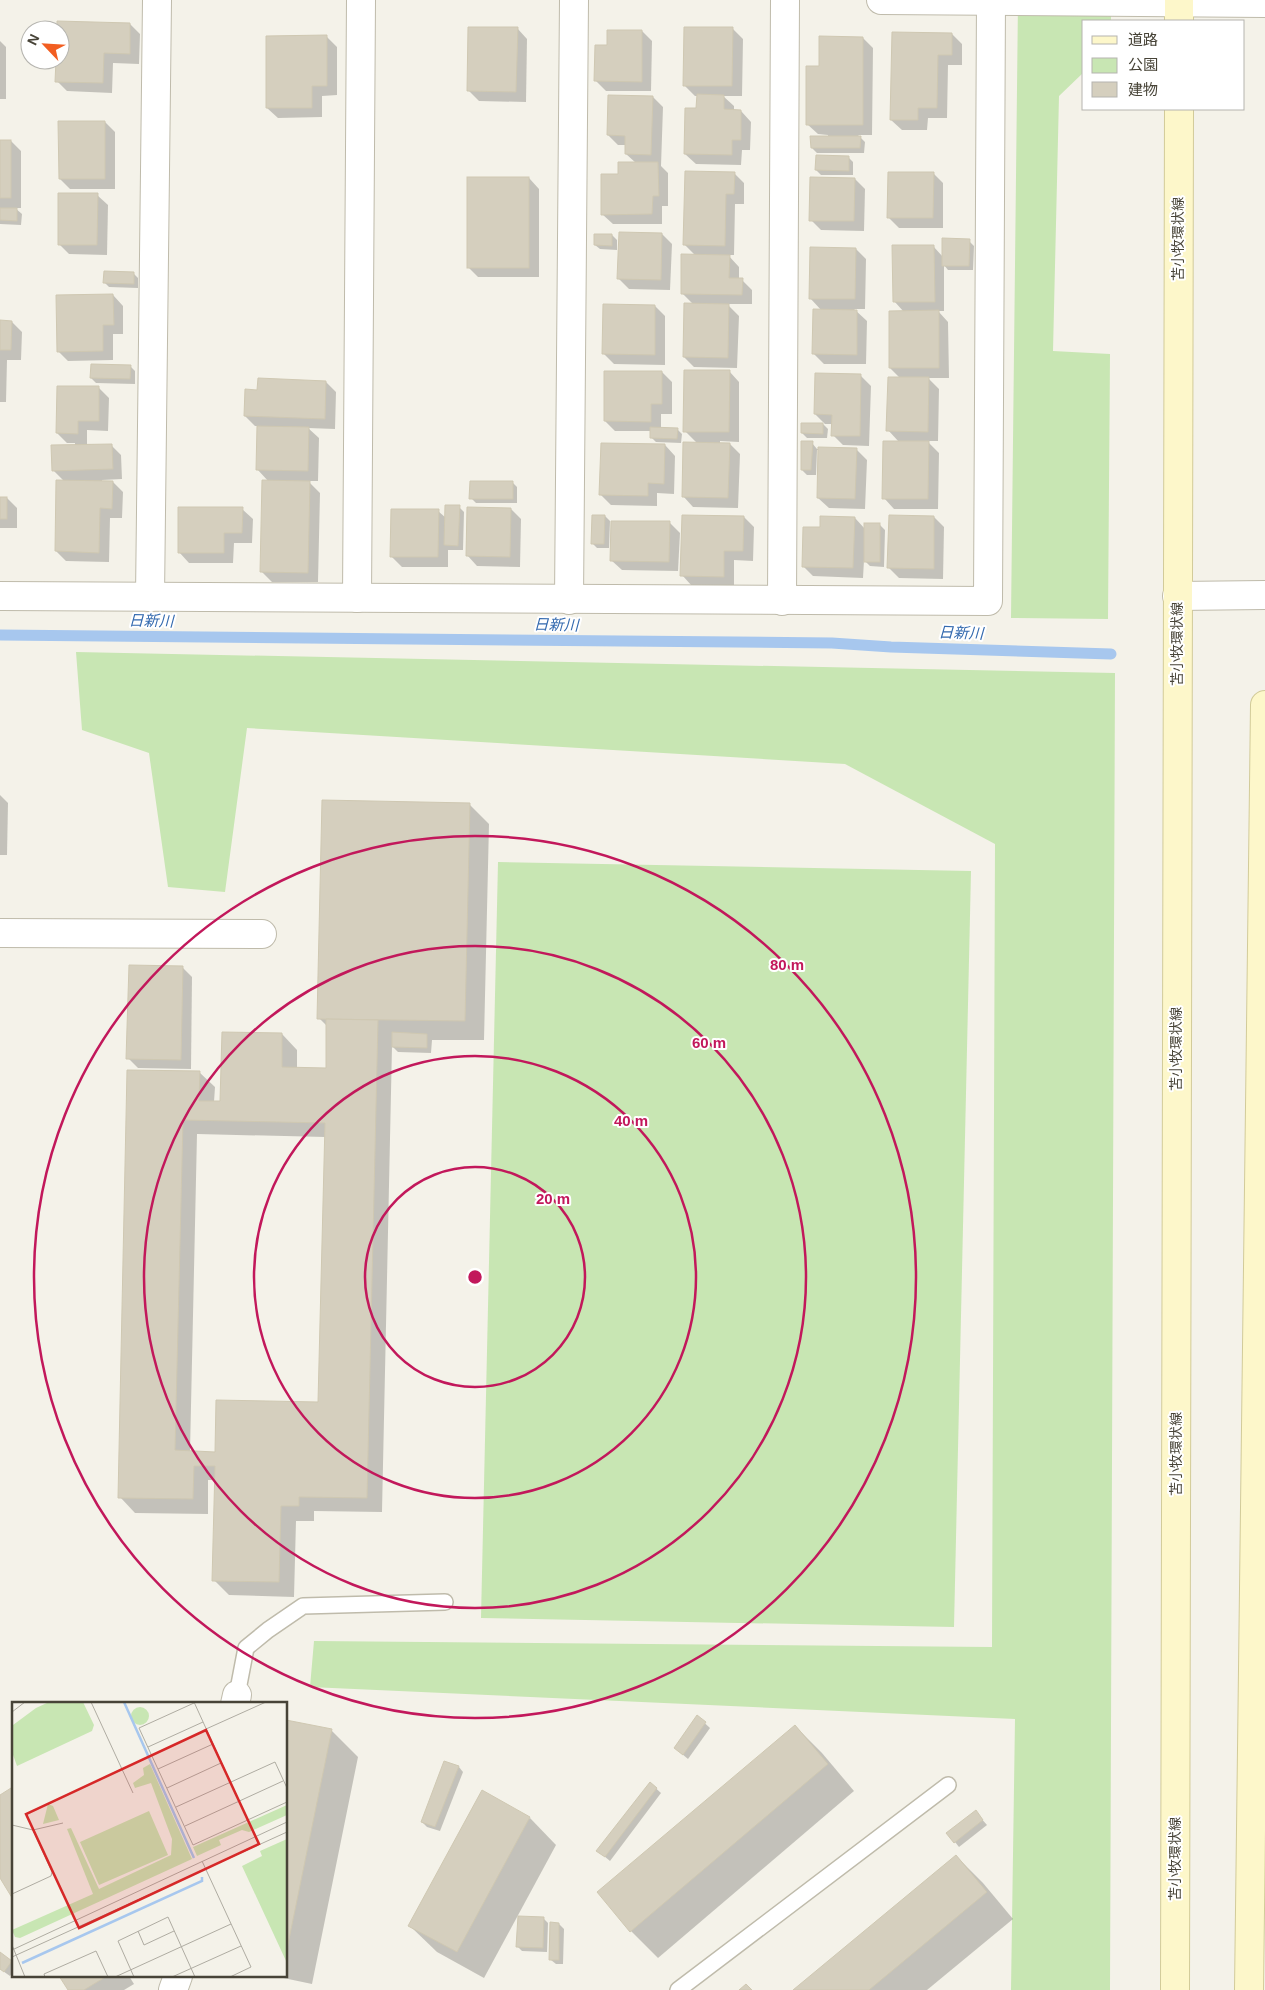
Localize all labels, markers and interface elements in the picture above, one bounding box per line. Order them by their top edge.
north arrow [20,20,70,70]
legend [1082,20,1245,110]
text: 道路 [1128,31,1158,48]
text: N [24,32,43,47]
text: 公園 [1128,56,1158,73]
text: 建物 [1128,81,1158,98]
street label: 苫小牧環状線 [1170,197,1186,281]
street label: 苫小牧環状線 [1169,602,1185,686]
water label: 日新川 [128,612,176,629]
water label: 日新川 [533,616,581,633]
water label: 日新川 [938,623,986,642]
text: 80 m [770,956,804,973]
street label: 苫小牧環状線 [1168,1007,1184,1091]
text: 60 m [692,1034,726,1051]
text: 40 m [614,1112,648,1129]
text: 20 m [536,1190,570,1207]
centre of rings [466,1268,484,1286]
street label: 苫小牧環状線 [1168,1412,1184,1496]
inset map [12,1702,288,1978]
street label: 苫小牧環状線 [1167,1817,1183,1901]

